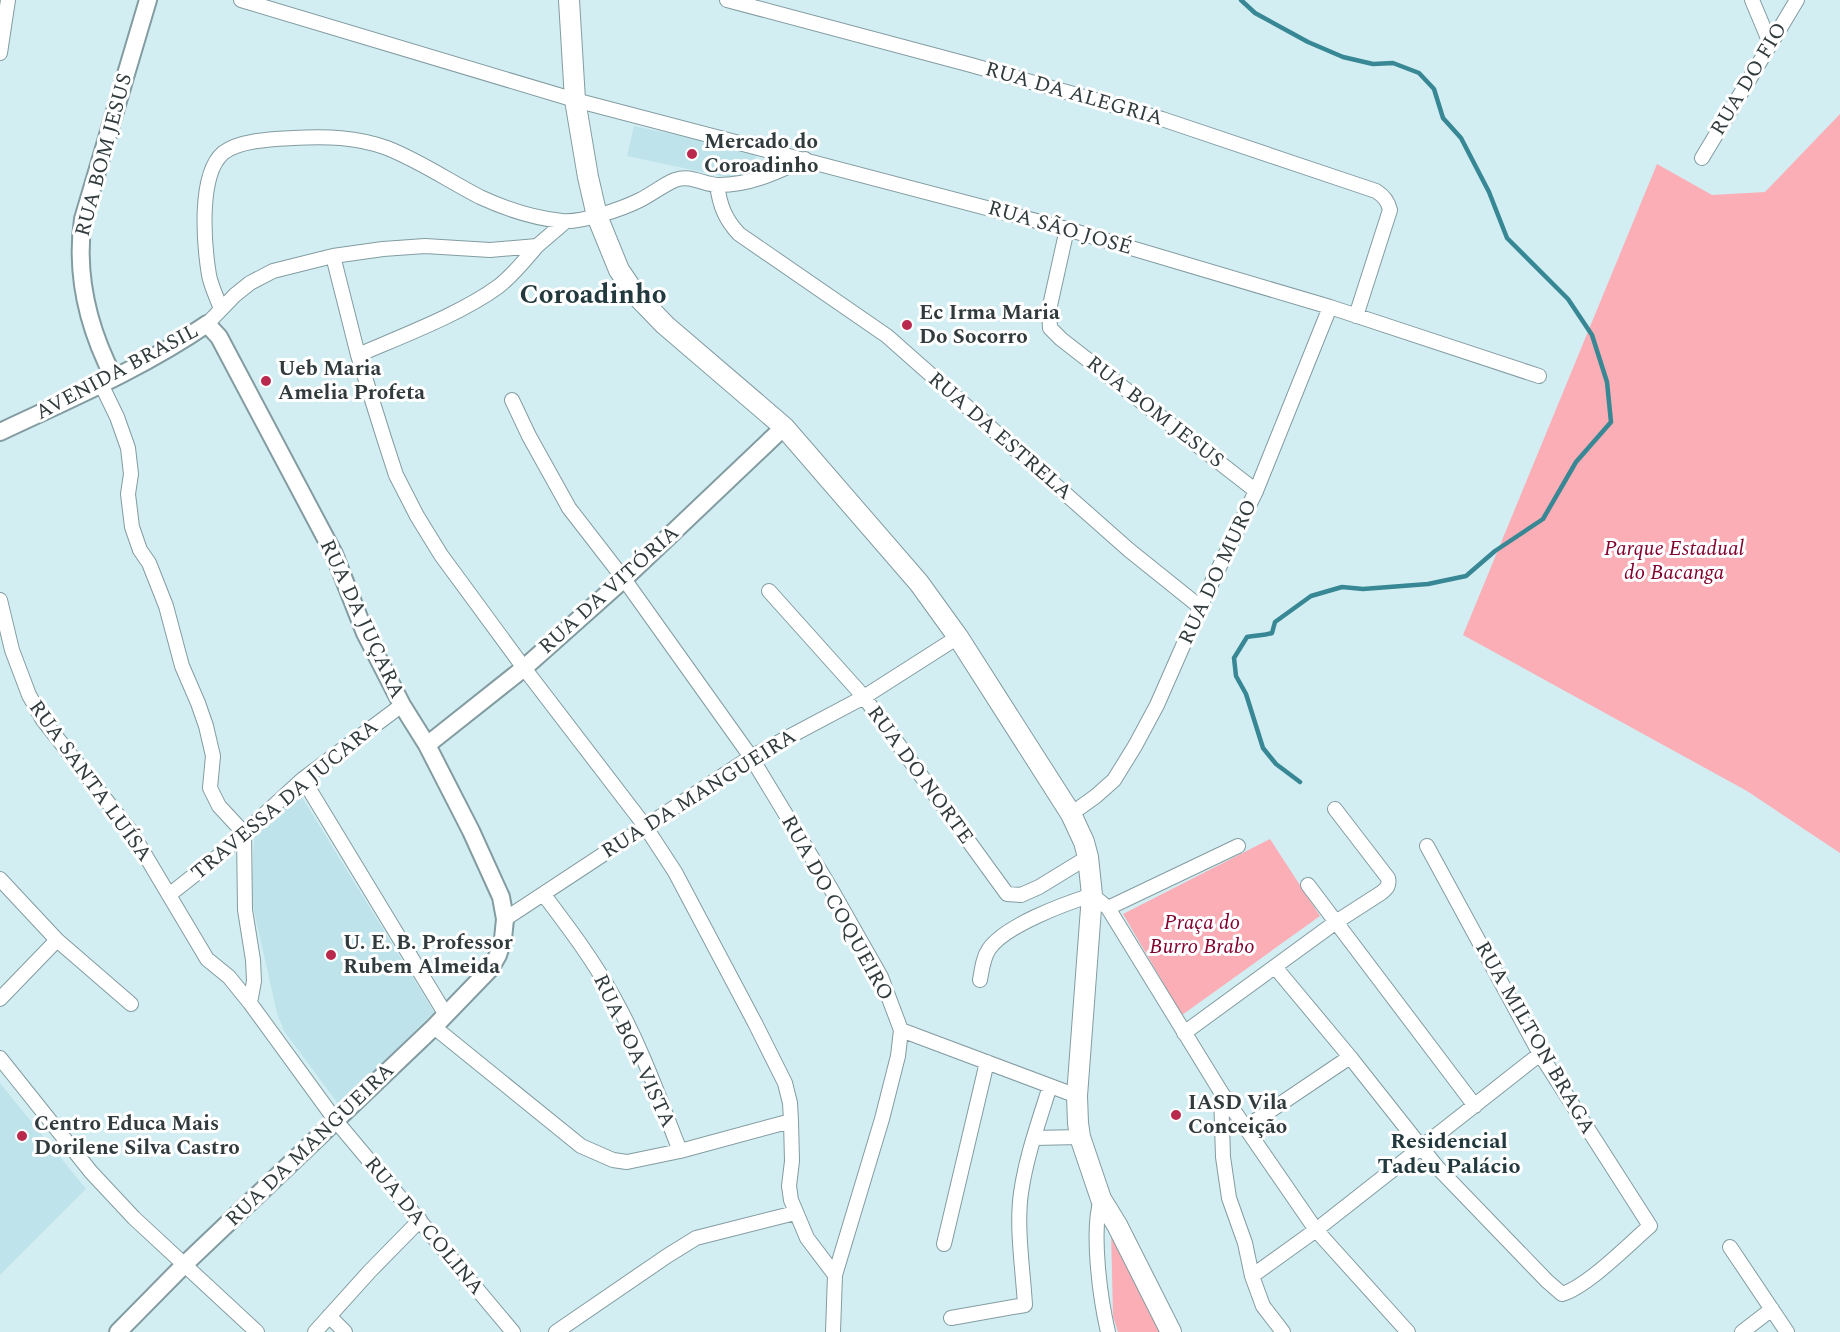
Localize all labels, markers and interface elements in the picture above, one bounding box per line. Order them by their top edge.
street label: RUA DO FIO [1702,16,1796,142]
street label: RUA DA ALEGRIA [981,53,1167,135]
street label: RUA BOM JESUS [67,70,141,240]
place label: Mercado do Coroadinho [704,126,818,182]
marker: Mercado do Coroadinho [685,147,699,161]
street label: RUA SÃO JOSÉ [984,192,1136,264]
district label: Coroadinho [519,274,667,316]
place label: Ec Irma Maria Do Socorro [919,297,1060,353]
street label: AVENIDA BRASIL [30,315,204,429]
marker: Ec Irma Maria Do Socorro [900,318,914,332]
street label: RUA BOM JESUS [1079,348,1231,476]
place label: Ueb Maria Amelia Profeta [278,353,425,409]
street label: RUA DA ESTRELA [921,364,1080,508]
marker: Ueb Maria Amelia Profeta [259,374,273,388]
street label: RUA DO MURO [1170,494,1266,650]
street label: RUA DA VITÓRIA [531,518,687,662]
park label: Parque Estadual do Bacanga [1604,533,1745,589]
street label: RUA DA JUÇARA [311,534,413,704]
street label: RUA SANTA LUÍSA [20,693,160,869]
street label: RUA DO NORTE [859,699,981,851]
street label: TRAVESSA DA JUCARA [184,712,386,888]
street label: RUA DA MANGUEIRA [595,721,803,867]
street label: RUA DO COQUEIRO [773,809,901,1007]
park label: Praça do Burro Brabo [1149,907,1255,963]
place label: U. E. B. Professor Rubem Almeida [343,927,513,983]
street label: RUA MILTON BRAGA [1466,935,1604,1141]
marker: U. E. B. Professor Rubem Almeida [324,948,338,962]
street label: RUA BOA VISTA [584,969,684,1133]
street label: RUA DA MANGUEIRA [218,1055,402,1234]
place label: IASD Vila Conceição [1188,1087,1288,1143]
place label: Centro Educa Mais Dorilene Silva Castro [34,1108,240,1164]
marker: IASD Vila Conceição [1169,1108,1183,1122]
district label: Residencial Tadeu Palácio [1378,1125,1520,1183]
marker: Centro Educa Mais Dorilene Silva Castro [15,1129,29,1143]
street label: RUA DA COLINA [356,1150,492,1303]

